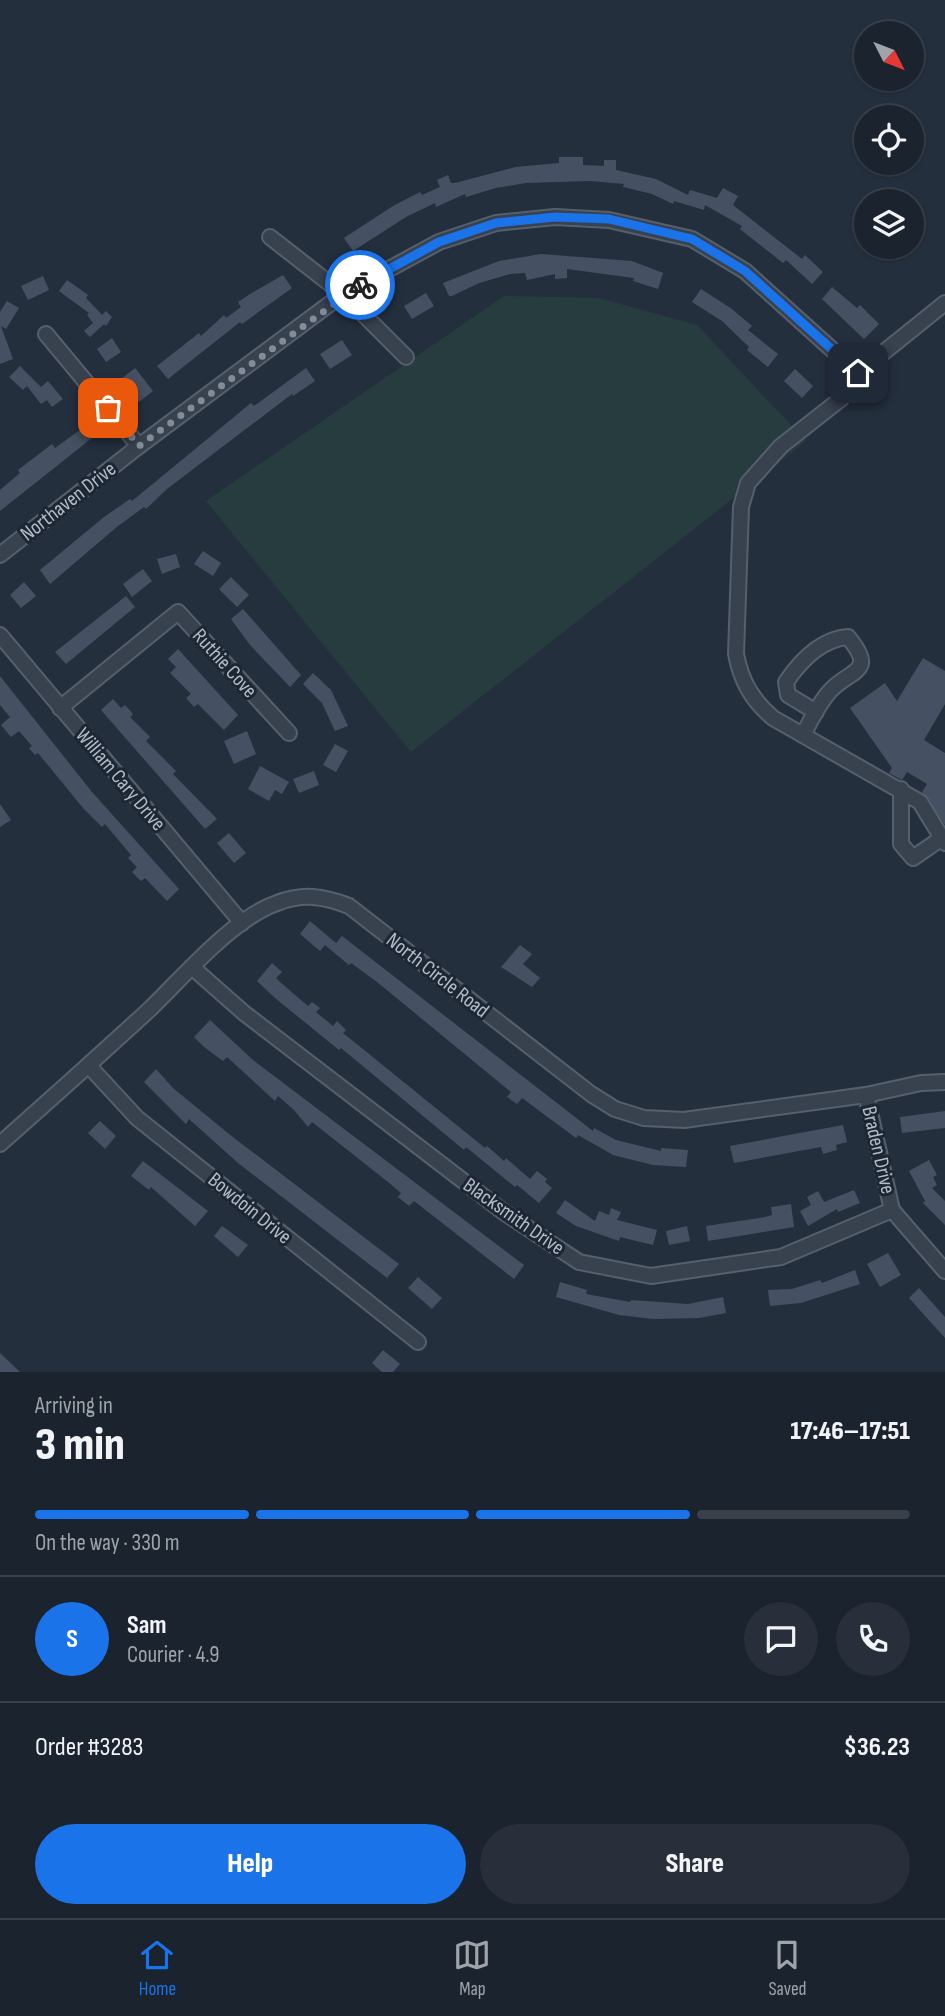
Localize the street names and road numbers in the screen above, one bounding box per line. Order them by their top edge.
street label: Northaven Drive [16,456,121,546]
street label: Ruthie Cove [187,624,262,703]
street label: William Cary Drive [70,723,171,836]
street label: North Circle Road [381,928,494,1023]
street label: Braden Drive [856,1104,901,1196]
street label: Bowdoin Drive [203,1167,296,1250]
street label: Blacksmith Drive [458,1172,569,1260]

